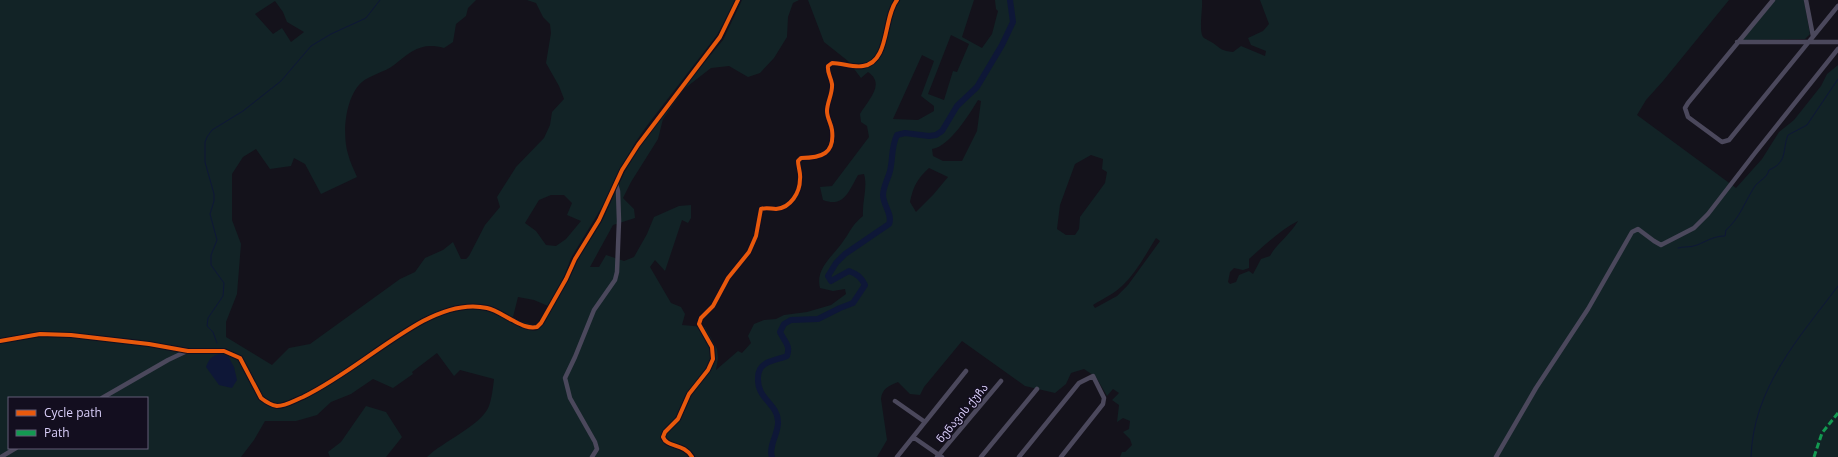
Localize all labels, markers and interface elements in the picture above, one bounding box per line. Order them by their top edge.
street label: ნენავის ქუჩა [932,380,991,446]
legend [8,397,148,449]
text: Cycle path [44,404,102,421]
text: Path [44,424,70,441]

